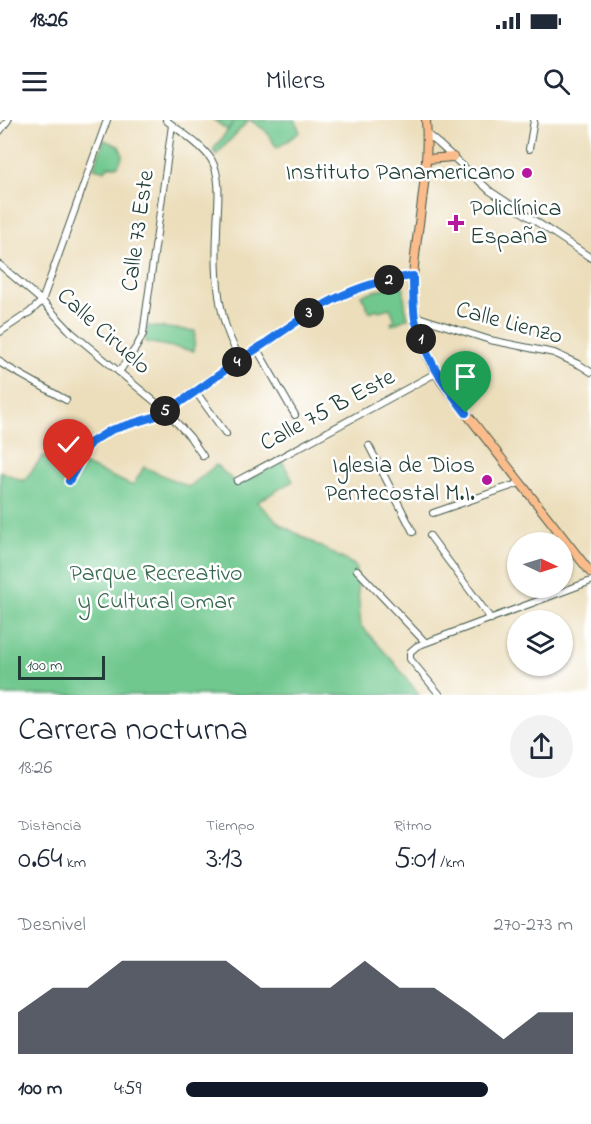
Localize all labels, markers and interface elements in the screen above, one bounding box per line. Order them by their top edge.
text: 18:26 [30,5,68,37]
text: Milers [266,62,326,101]
icon: menu [18,65,51,98]
icon: search [540,65,573,98]
place label: Instituto Panamericano [285,156,515,191]
marker: Instituto Panamericano [520,166,534,180]
street label: Calle 73 Este [113,168,165,294]
place label: Policlínica España [470,192,561,255]
marker: Policlínica España [447,214,465,232]
pin: 2 [374,265,404,295]
text: 2 [385,268,393,292]
street label: Calle Ciruelo [48,280,158,384]
street label: Calle Lienzo [452,293,566,355]
pin: 3 [294,298,324,328]
text: 3 [306,301,312,325]
pin: 1 [406,324,436,354]
text: 1 [418,327,424,351]
pin: 4 [222,347,252,377]
text: 4 [234,350,240,374]
pin [440,351,491,413]
icon: arrive [449,360,482,393]
street label: Calle 75 B Este [254,361,402,461]
pin: 5 [150,396,180,426]
text: 5 [160,399,170,423]
pin [43,419,94,481]
icon: check [52,428,85,461]
place label: Iglesia de Dios Pentecostal M.I. [325,449,475,512]
marker: Iglesia de Dios Pentecostal M.I. [480,473,494,487]
north arrow [507,532,573,598]
map controls [507,532,573,676]
park label: Parque Recreativo y Cultural Omar [69,557,243,621]
button: layers [507,610,573,676]
scale bar [18,653,105,680]
text: 100 m [27,654,62,678]
text: Carrera nocturna [18,707,248,755]
button: share [510,715,573,778]
text: 18:26 [18,754,52,783]
text: Distancia [18,814,81,838]
text: Tiempo [206,814,255,838]
text: Ritmo [394,814,432,838]
text: 0.64 [18,838,63,882]
text: 3:13 [206,838,243,882]
text: 5:01 [394,838,436,882]
text: km [63,851,86,875]
text: /km [436,851,465,875]
text: Desnivel [18,911,86,940]
text: 270–273 m [493,911,573,940]
text: 100 m [18,1075,62,1104]
text: 4:59 [114,1075,141,1104]

